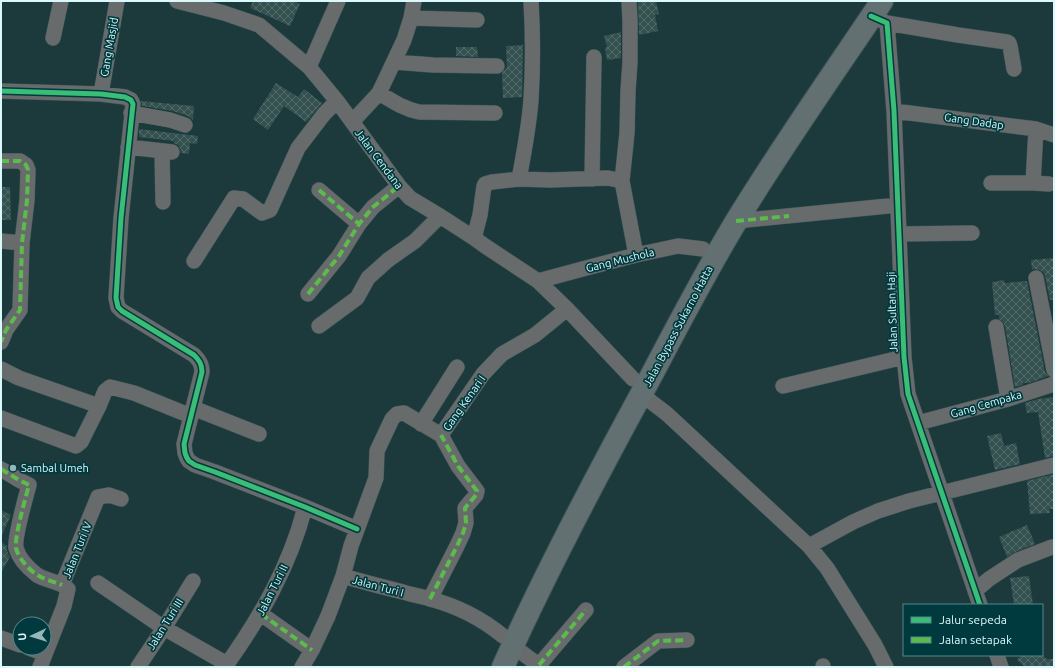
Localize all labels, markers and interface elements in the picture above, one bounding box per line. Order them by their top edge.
street label: Gang Masjid [98,16,120,78]
street label: Gang Dadap [943,111,1005,131]
street label: Jalan Cendana [353,127,405,191]
street label: Gang Mushola [585,246,655,274]
street label: Jalan Bypass Sukarno Hatta [641,264,715,388]
street label: Jalan Sultan Haji [885,271,899,353]
street label: Gang Kenari I [440,373,488,433]
street label: Gang Cempaka [949,388,1023,420]
place label: Sambal Umeh [21,462,89,474]
marker: Sambal Umeh [8,463,18,473]
street label: Jalan Turi IV [60,520,94,580]
street label: Jalan Turi II [254,563,290,617]
street label: Jalan Turi I [351,573,405,599]
street label: Jalan Turi III [144,596,186,652]
legend [903,604,1043,656]
text: Jalur sepeda [939,613,1007,626]
north arrow [12,616,52,656]
text: U [16,632,28,641]
text: Jalan setapak [939,633,1012,646]

